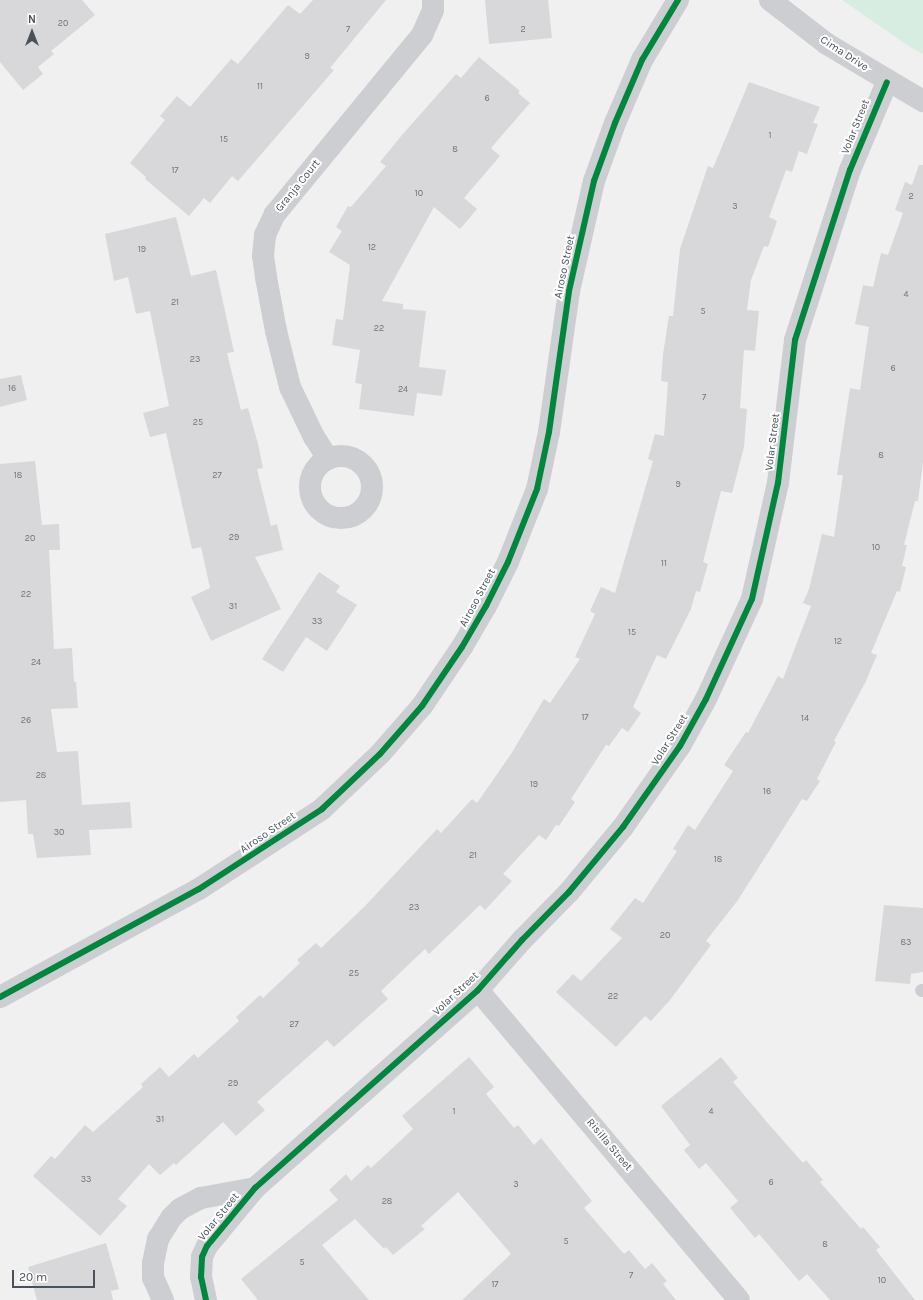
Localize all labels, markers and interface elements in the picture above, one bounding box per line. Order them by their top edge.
north arrow [12,12,52,52]
text: N [28,13,36,26]
house number: 20 [58,18,68,28]
house number: 7 [346,24,350,34]
house number: 2 [520,24,526,34]
street label: Cima Drive [817,34,871,74]
house number: 9 [304,51,310,61]
house number: 11 [257,81,263,91]
house number: 6 [484,93,490,103]
street label: Volar Street [839,98,873,156]
house number: 1 [769,130,771,140]
house number: 15 [220,134,228,144]
house number: 8 [452,144,458,154]
street label: Granja Court [273,157,323,215]
house number: 17 [171,165,179,175]
house number: 10 [415,188,423,198]
house number: 2 [908,191,914,201]
house number: 3 [732,201,738,211]
street label: Airoso Street [552,234,578,300]
house number: 12 [368,242,376,252]
house number: 19 [138,244,146,254]
house number: 4 [903,289,909,299]
house number: 21 [171,297,179,307]
house number: 5 [700,306,706,316]
house number: 22 [374,323,384,333]
house number: 23 [190,354,200,364]
house number: 6 [890,363,896,373]
house number: 16 [8,383,16,393]
house number: 24 [398,384,408,394]
house number: 7 [702,392,706,402]
street label: Volar Street [763,413,783,471]
house number: 25 [193,417,203,427]
house number: 8 [878,450,884,460]
house number: 18 [14,470,22,480]
house number: 27 [212,470,222,480]
house number: 9 [675,479,681,489]
house number: 29 [229,532,239,542]
house number: 20 [25,533,35,543]
house number: 10 [872,542,880,552]
house number: 11 [661,558,667,568]
street label: Airoso Street [457,567,499,629]
house number: 22 [21,589,31,599]
house number: 31 [229,601,237,611]
house number: 33 [312,616,322,626]
house number: 15 [628,627,636,637]
house number: 12 [834,636,842,646]
house number: 24 [31,657,41,667]
house number: 17 [581,712,589,722]
street label: Volar Street [649,712,691,768]
house number: 14 [801,713,809,723]
house number: 26 [21,715,31,725]
house number: 28 [36,770,46,780]
house number: 19 [530,779,538,789]
house number: 16 [763,786,771,796]
street label: Airoso Street [238,810,298,856]
house number: 30 [54,827,64,837]
house number: 21 [469,850,477,860]
house number: 18 [714,854,722,864]
house number: 23 [409,902,419,912]
house number: 20 [660,930,670,940]
house number: 83 [901,937,911,947]
house number: 25 [349,968,359,978]
street label: Volar Street [430,969,482,1019]
house number: 22 [608,991,618,1001]
house number: 27 [289,1019,299,1029]
house number: 29 [228,1078,238,1088]
house number: 1 [453,1106,455,1116]
house number: 4 [708,1106,714,1116]
house number: 31 [156,1114,164,1124]
street label: Risilla Street [583,1116,635,1174]
house number: 33 [81,1174,91,1184]
house number: 6 [768,1177,774,1187]
house number: 3 [513,1179,519,1189]
street label: Volar Street [196,1190,242,1244]
house number: 28 [382,1196,392,1206]
house number: 5 [563,1236,569,1246]
house number: 8 [822,1239,828,1249]
house number: 5 [299,1257,305,1267]
scale bar [14,1262,97,1288]
text: 20 m [19,1270,47,1284]
house number: 7 [629,1270,633,1280]
house number: 10 [878,1275,886,1285]
house number: 17 [491,1279,499,1289]

